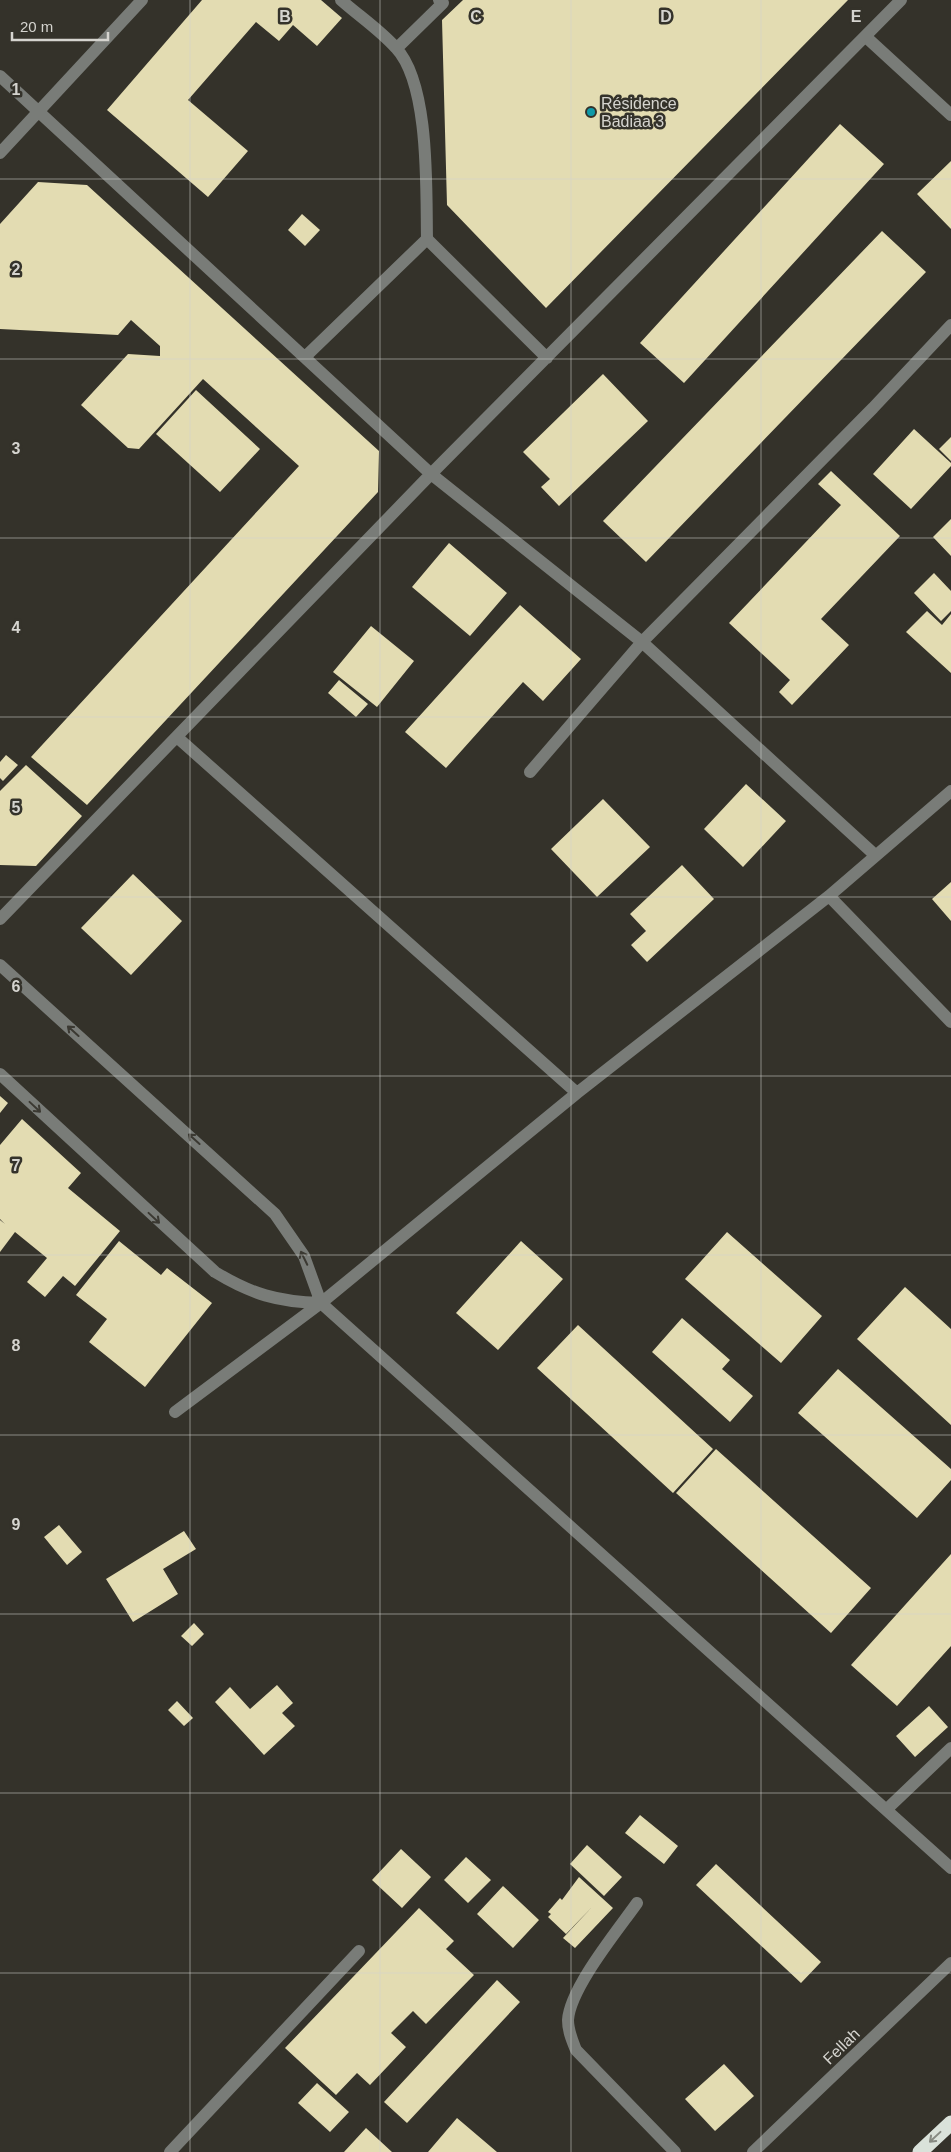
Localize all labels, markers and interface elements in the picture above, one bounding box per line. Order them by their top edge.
text: B [279,8,291,25]
text: C [470,8,482,25]
text: D [660,8,672,25]
text: E [851,8,862,25]
scale bar [12,10,109,42]
text: 20 m [20,18,53,35]
text: 1 [12,81,21,98]
place label: Résidence Badiaa 3 [601,95,677,130]
marker: Résidence Badiaa 3 [585,106,597,118]
text: 2 [12,261,21,278]
text: 3 [12,440,21,457]
text: 4 [12,619,21,636]
text: 5 [12,799,21,816]
text: 6 [12,978,21,995]
one-way arrow [67,1025,80,1037]
one-way arrow [29,1101,42,1113]
one-way arrow [188,1133,201,1145]
text: 7 [12,1157,21,1174]
one-way arrow [148,1212,161,1224]
one-way arrow [299,1250,309,1265]
text: 8 [12,1337,21,1354]
text: 9 [12,1516,21,1533]
street label: Fellah [820,2025,863,2068]
one-way arrow [929,2131,942,2143]

